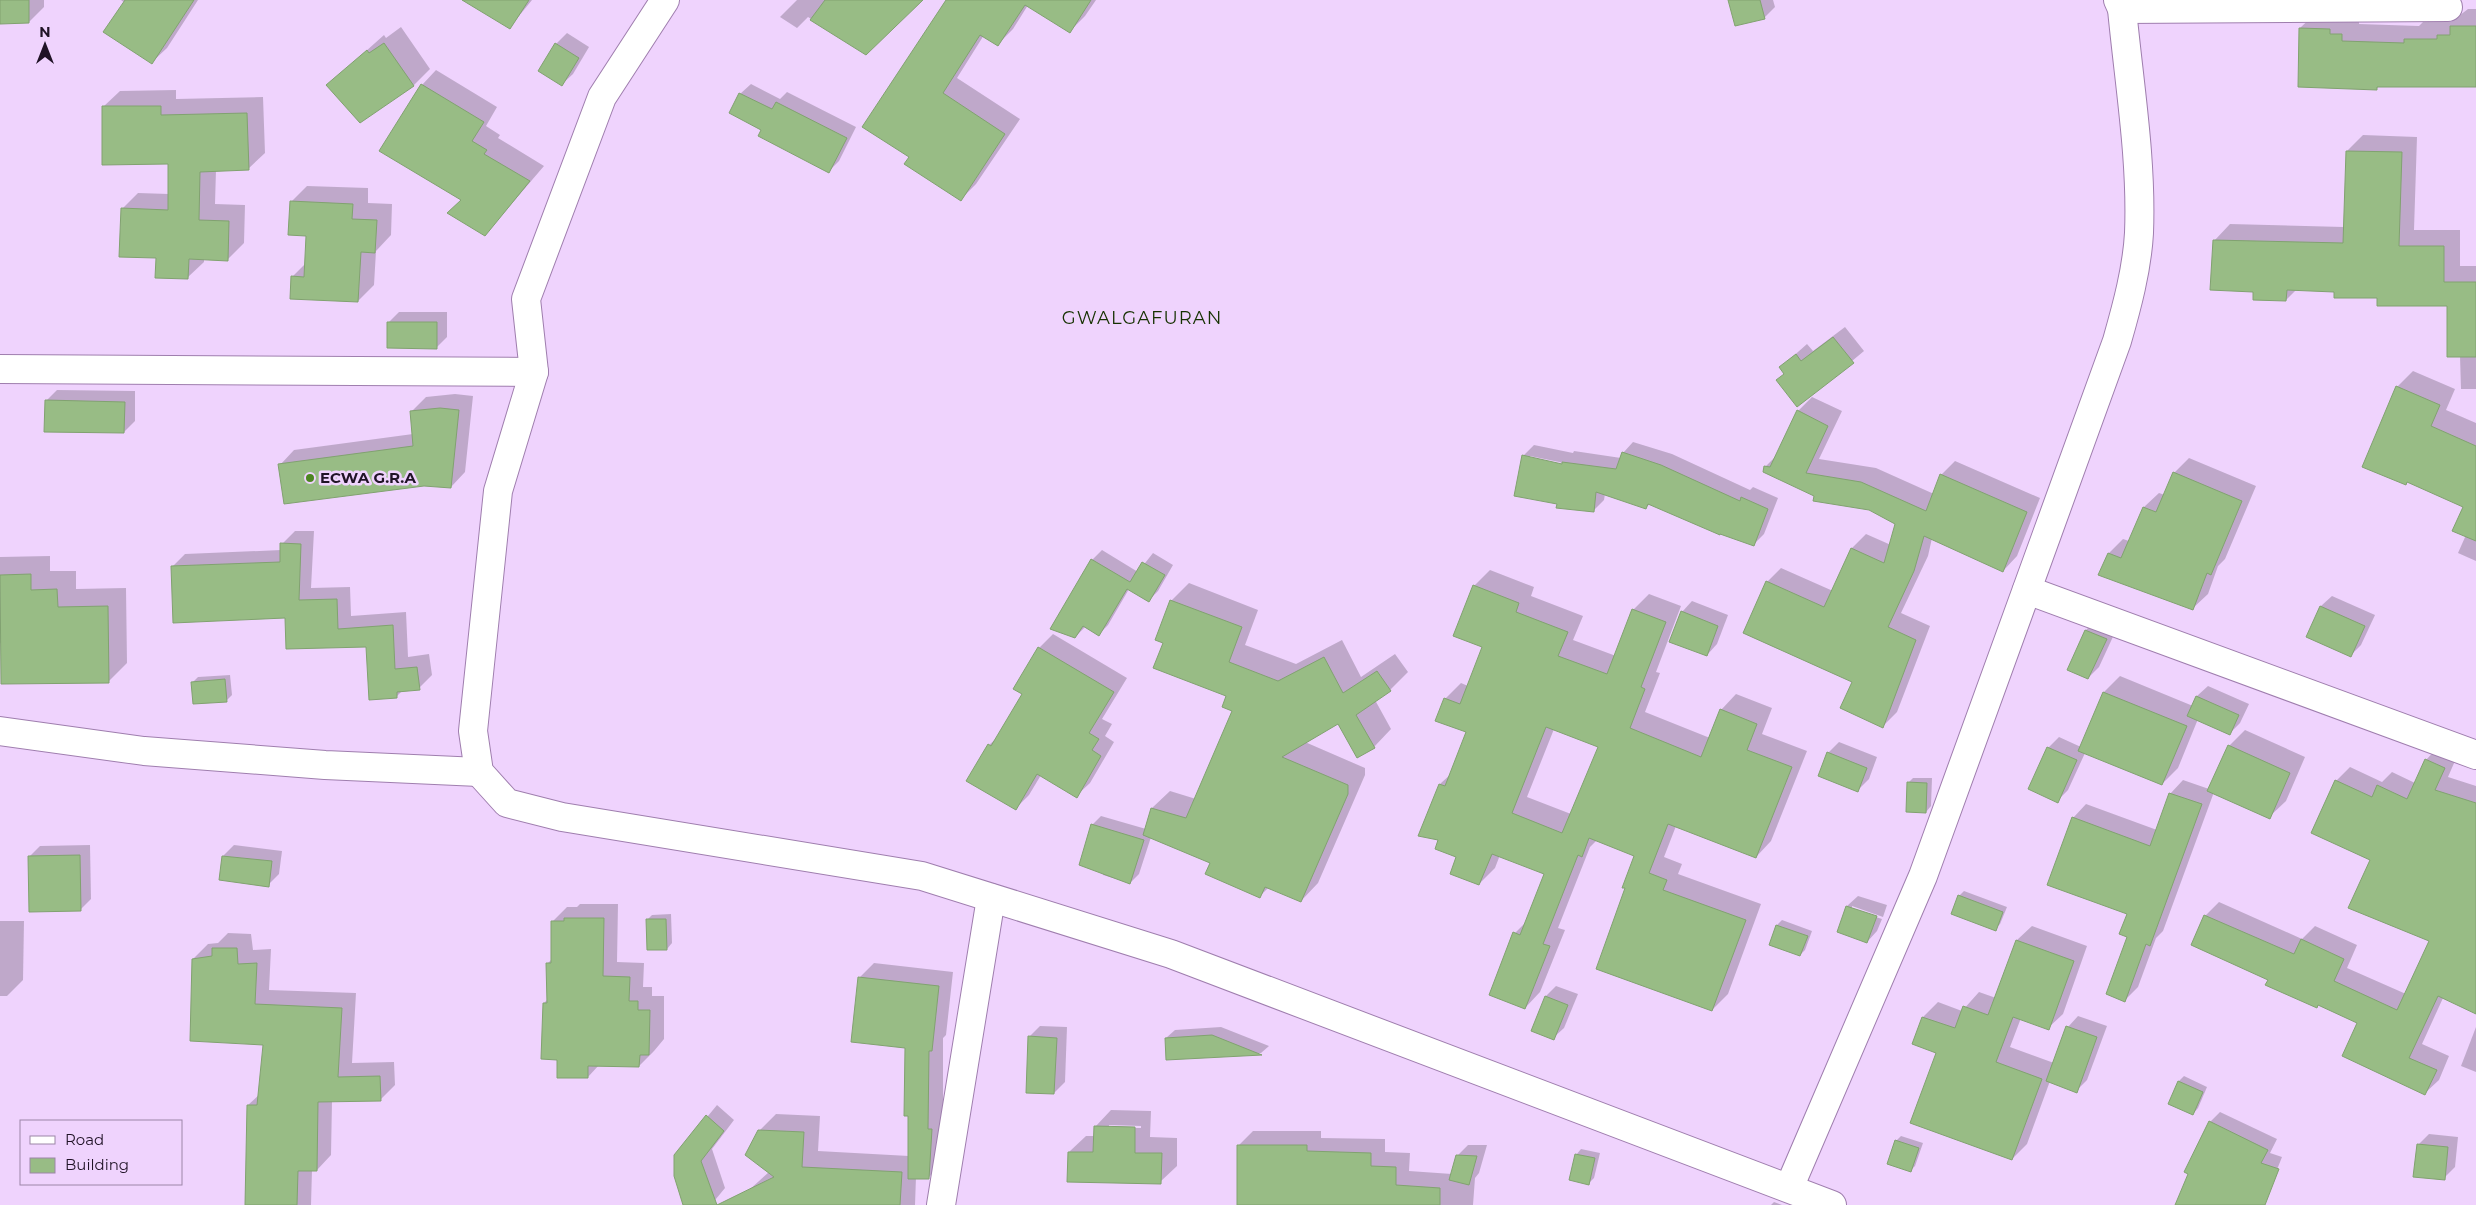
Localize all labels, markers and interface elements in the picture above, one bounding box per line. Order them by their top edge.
north arrow [20,20,70,70]
text: N [39,23,51,41]
district label: GWALGAFURAN [1062,307,1222,329]
place label: ECWA G.R.A [320,468,417,487]
marker: ECWA G.R.A [304,472,316,484]
legend [20,1120,182,1185]
text: Road [65,1130,104,1149]
text: Building [65,1155,129,1174]

